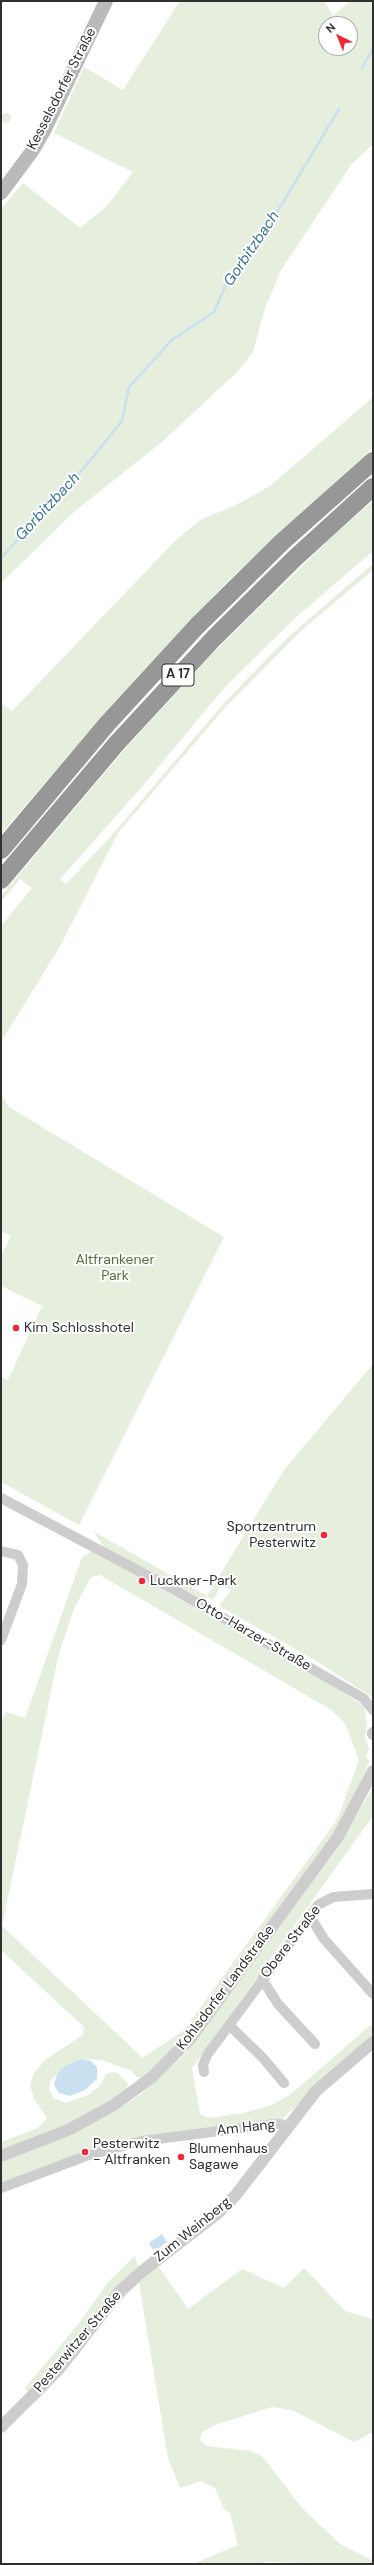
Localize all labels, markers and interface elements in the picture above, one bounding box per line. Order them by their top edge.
north arrow [318,16,358,56]
text: N [323,20,338,36]
street label: Kesselsdorfer Straße [24,25,100,153]
water label: Gorbitzbach [220,208,284,290]
water label: Gorbitzbach [12,469,84,545]
road number: A 17 [162,664,194,686]
park label: Altfrankener Park [75,1252,155,1284]
place label: Kim Schlosshotel [24,1320,134,1336]
marker: Kim Schlosshotel [11,1323,21,1333]
place label: Sportzentrum Pesterwitz [227,1519,316,1552]
marker: Sportzentrum Pesterwitz [319,1530,329,1540]
place label: Luckner-Park [150,1573,237,1589]
marker: Luckner-Park [137,1576,147,1586]
street label: Otto-Harzer-Straße [192,1595,314,1675]
street label: Obere Straße [257,1902,325,1982]
street label: Kohlsdorfer Landstraße [174,1922,278,2054]
street label: Am Hang [216,2117,276,2139]
place label: Pesterwitz - Altfranken [93,2136,170,2168]
place label: Blumenhaus Sagawe [189,2141,268,2174]
marker: Pesterwitz - Altfranken [80,2147,90,2157]
marker: Blumenhaus Sagawe [176,2152,186,2162]
street label: Zum Weinberg [151,2194,235,2266]
street label: Pesterwitzer Straße [31,2288,125,2396]

